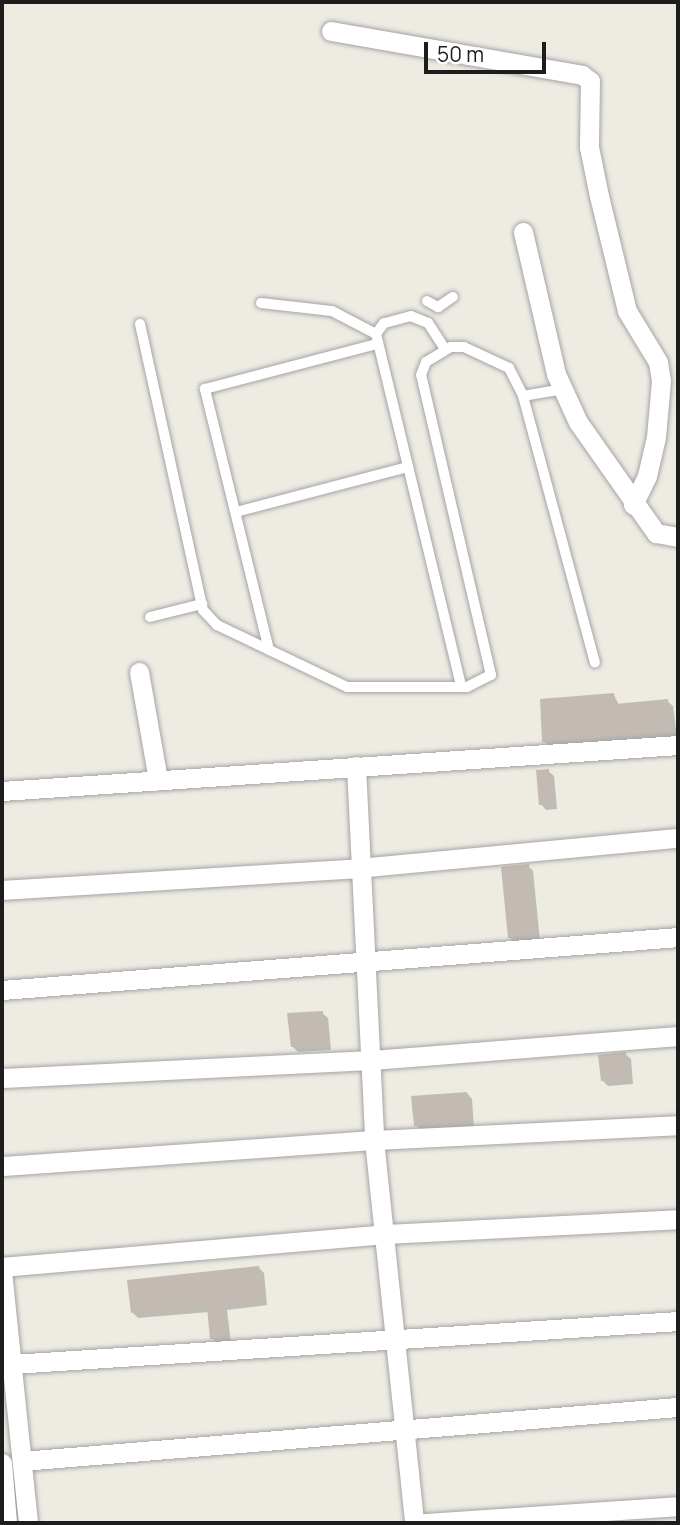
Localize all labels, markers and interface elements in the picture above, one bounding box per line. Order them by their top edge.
scale bar [428,28,550,72]
text: 50 m [437,40,484,68]

